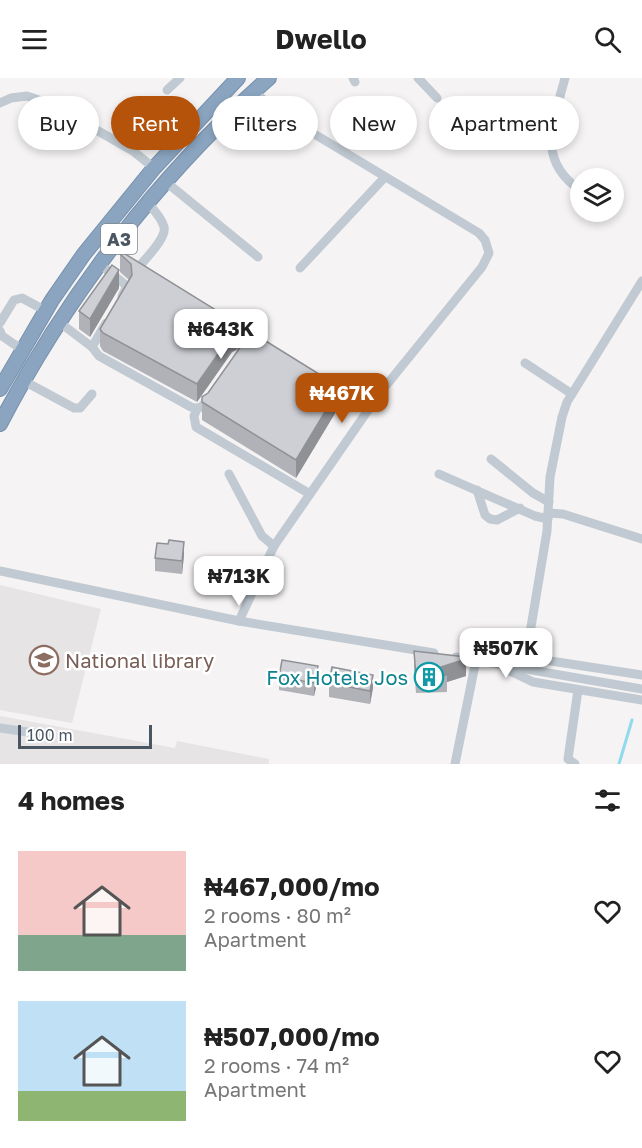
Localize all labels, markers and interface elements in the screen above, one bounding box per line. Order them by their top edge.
icon: menu [18,23,51,56]
text: Dwello [275,23,367,55]
icon: search [591,23,624,56]
chip: Buy [18,96,99,150]
chip: Rent [111,96,200,150]
chip: Filters [212,96,318,150]
chip: New [330,96,417,150]
chip: Apartment [429,96,579,150]
map controls [570,168,624,222]
button: layers [570,168,624,222]
road number: A3 [101,224,137,254]
pin: ₦643K [179,309,263,360]
text: ₦643K [188,316,254,340]
pin: ₦467K [300,373,384,424]
text: ₦467K [309,380,375,404]
pin: ₦713K [197,556,281,607]
text: ₦713K [208,563,270,587]
pin: ₦507K [464,628,548,679]
text: ₦507K [473,635,539,659]
school or university icon: National library [28,644,60,676]
place label: National library [65,648,214,672]
building icon: Fox Hotels Jos [413,661,445,693]
place label: Fox Hotels Jos [266,665,408,689]
scale bar [18,722,152,750]
text: 100 m [27,725,73,745]
icon: filters [591,784,624,817]
text: 4 homes [18,785,125,816]
text: ₦467,000/mo [204,871,380,902]
icon: home [66,875,138,947]
icon: heart [591,895,624,928]
text: 2 rooms · 80 m² [204,903,351,927]
text: Apartment [204,927,307,951]
text: ₦507,000/mo [204,1021,380,1052]
icon: home [66,1025,138,1097]
icon: heart [591,1045,624,1078]
text: 2 rooms · 74 m² [204,1053,349,1077]
text: Apartment [204,1077,307,1101]

